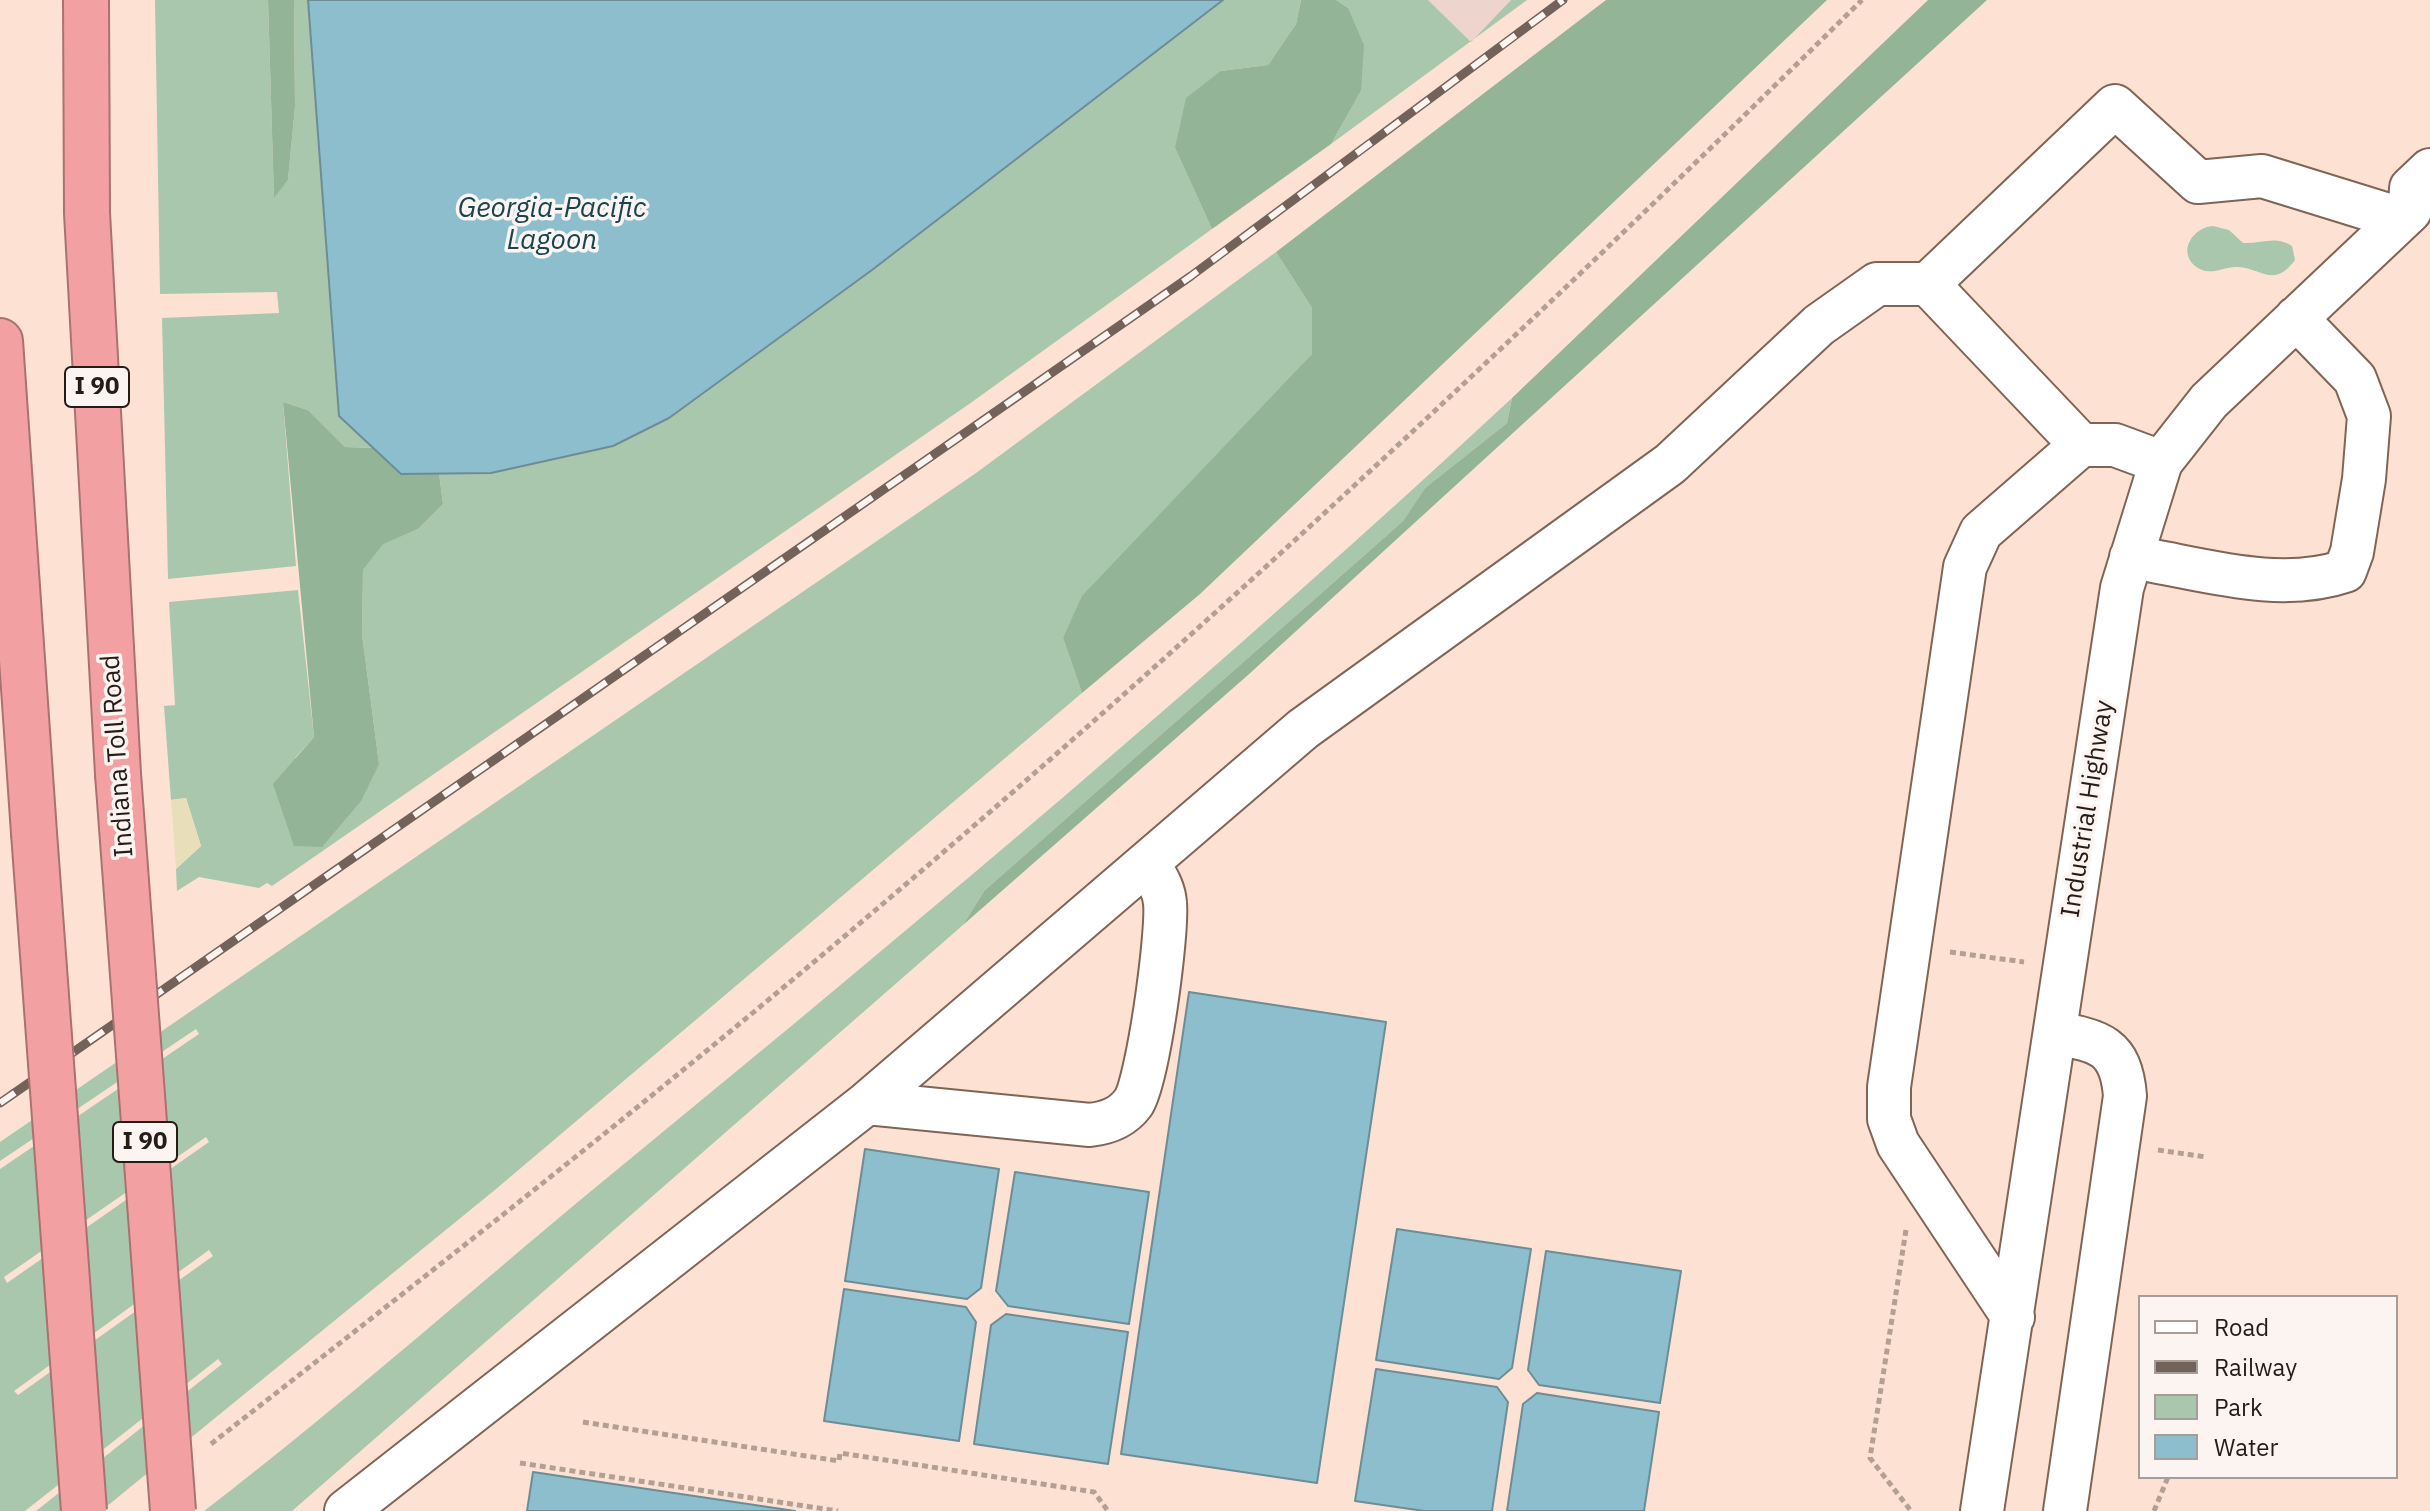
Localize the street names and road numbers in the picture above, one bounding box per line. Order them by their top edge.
road number: I 90 [65,367,129,407]
street label: Indiana Toll Road [95,654,141,858]
street label: Industrial Highway [2055,698,2121,920]
road number: I 90 [113,1122,177,1162]

